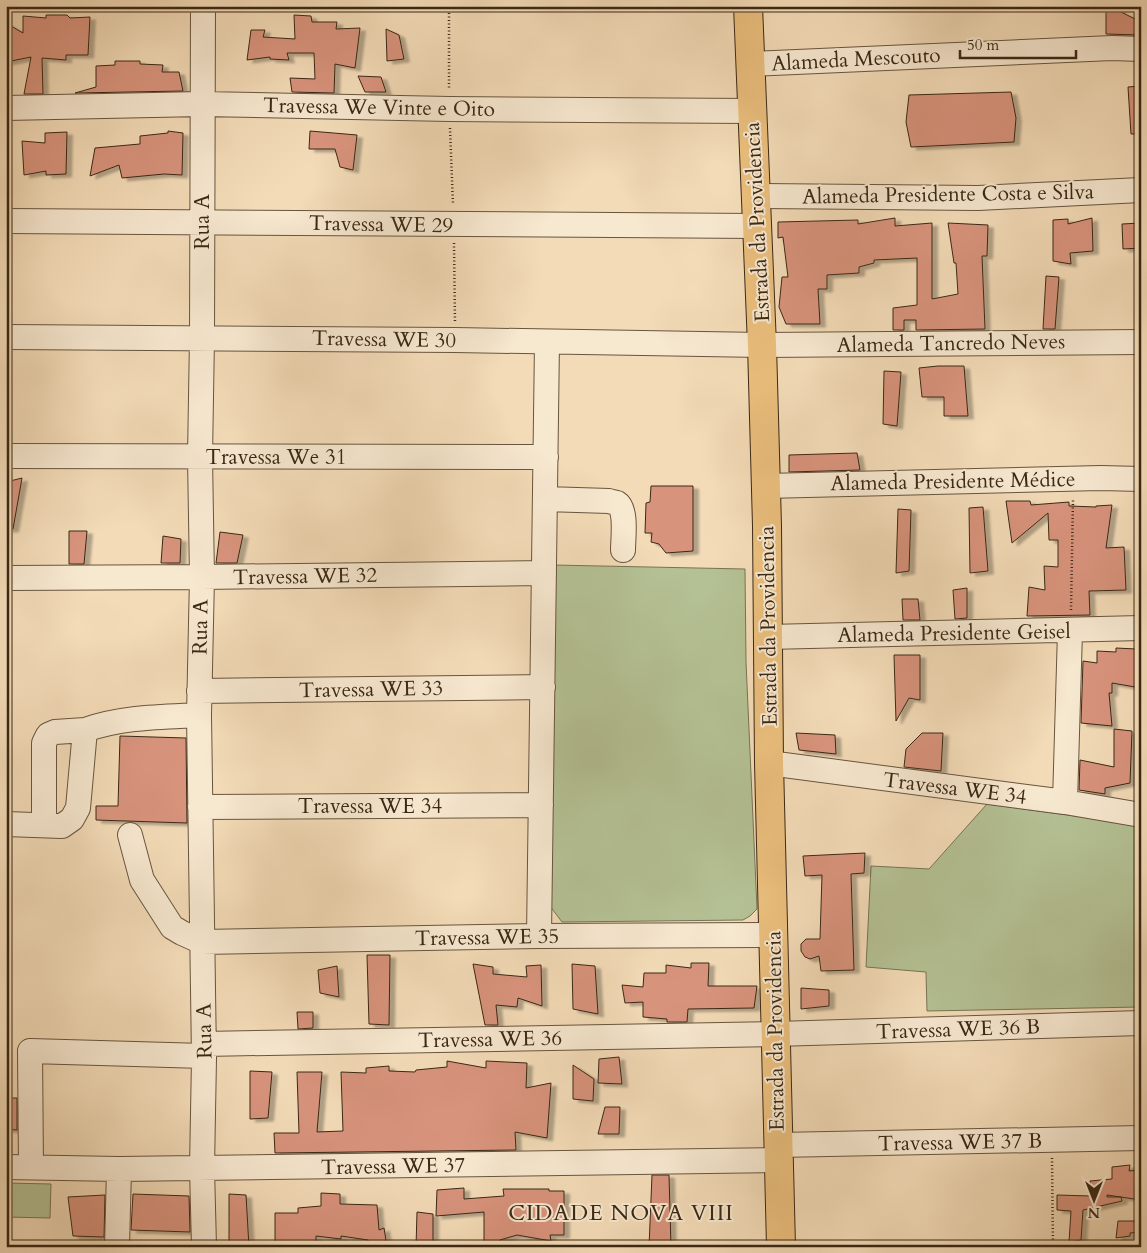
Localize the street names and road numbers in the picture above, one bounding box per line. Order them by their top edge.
street label: Alameda Mescouto [771,41,941,78]
street label: Travessa We Vinte e Oito [263,91,495,124]
street label: Estrada da Providencia [738,121,777,323]
street label: Alameda Presidente Costa e Silva [802,177,1094,212]
street label: Rua A [188,194,217,250]
street label: Travessa WE 29 [309,209,454,240]
street label: Travessa WE 30 [312,324,456,355]
street label: Alameda Tancredo Neves [837,327,1066,360]
street label: Travessa We 31 [206,443,346,472]
street label: Alameda Presidente Médice [830,465,1076,498]
street label: Estrada da Providencia [752,526,785,726]
street label: Travessa WE 32 [233,561,378,592]
street label: Rua A [186,599,215,655]
street label: Alameda Presidente Geisel [837,617,1071,650]
street label: Travessa WE 33 [299,674,443,705]
street label: Travessa WE 34 [882,765,1029,812]
street label: Travessa WE 34 [298,792,442,821]
street label: Travessa WE 35 [415,922,559,953]
street label: Estrada da Providencia [759,931,792,1131]
street label: Rua A [190,1003,219,1059]
street label: Travessa WE 36 B [875,1012,1041,1047]
street label: Travessa WE 36 [418,1024,562,1055]
street label: Travessa WE 37 B [878,1127,1042,1158]
street label: Travessa WE 37 [321,1151,466,1182]

